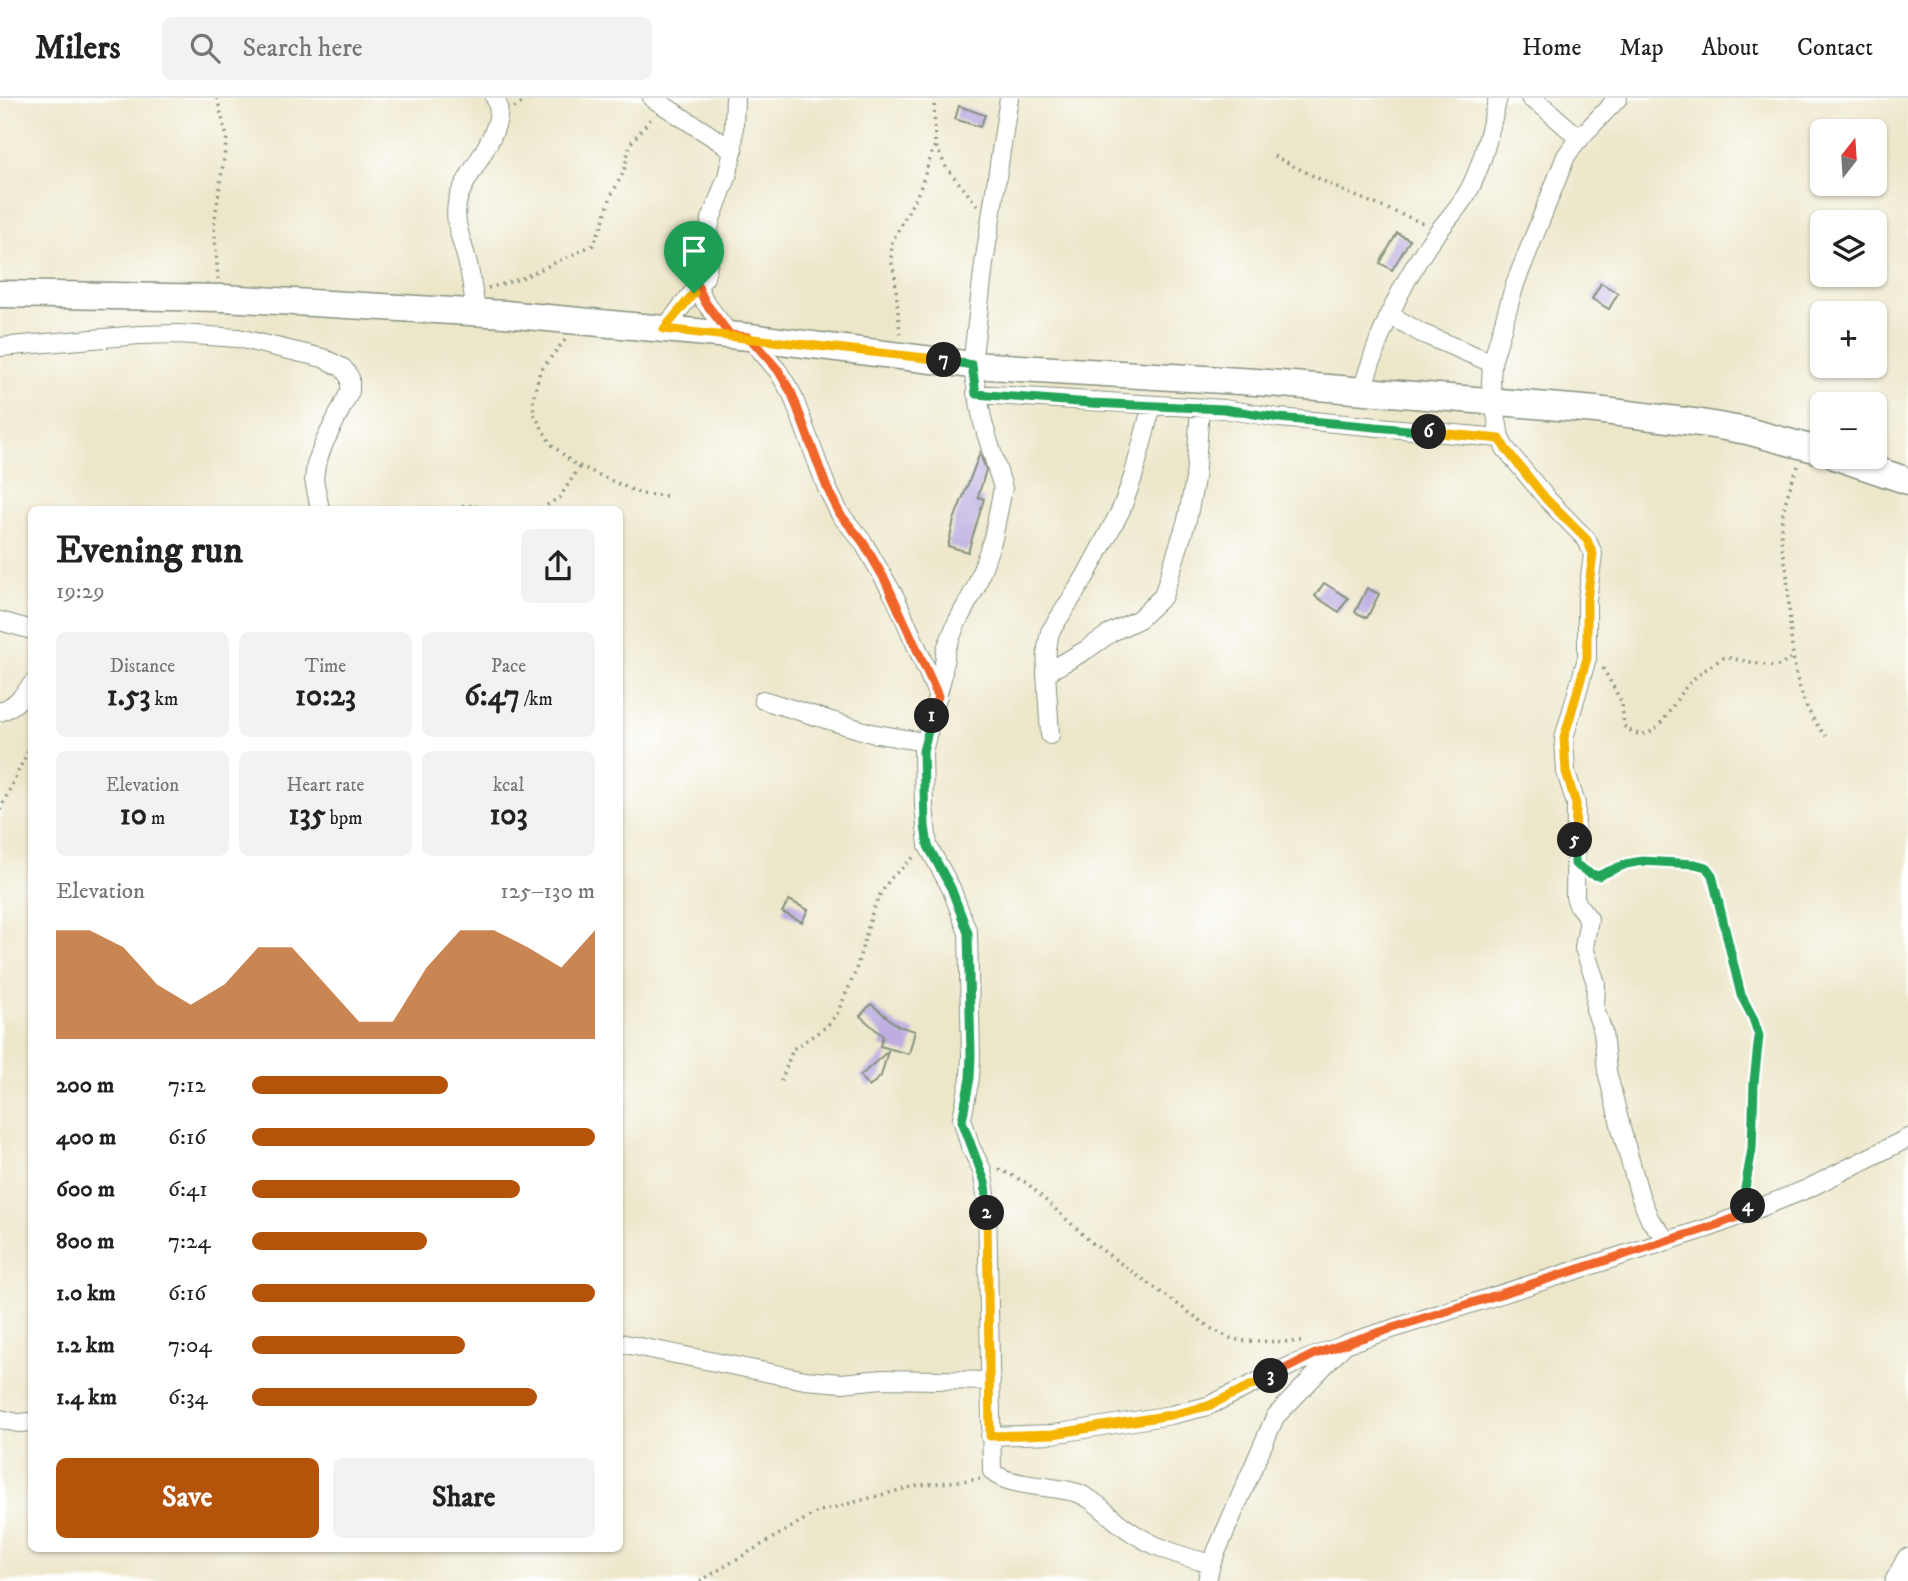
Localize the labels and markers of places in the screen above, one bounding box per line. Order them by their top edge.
pin [664,221,724,293]
pin: 7 [926,342,962,378]
pin: 6 [1412,414,1446,450]
pin: 1 [914,698,950,734]
pin: 5 [1558,822,1592,858]
pin: 4 [1730,1188,1766,1224]
pin: 2 [970,1196,1004,1230]
pin: 3 [1254,1358,1288,1394]

